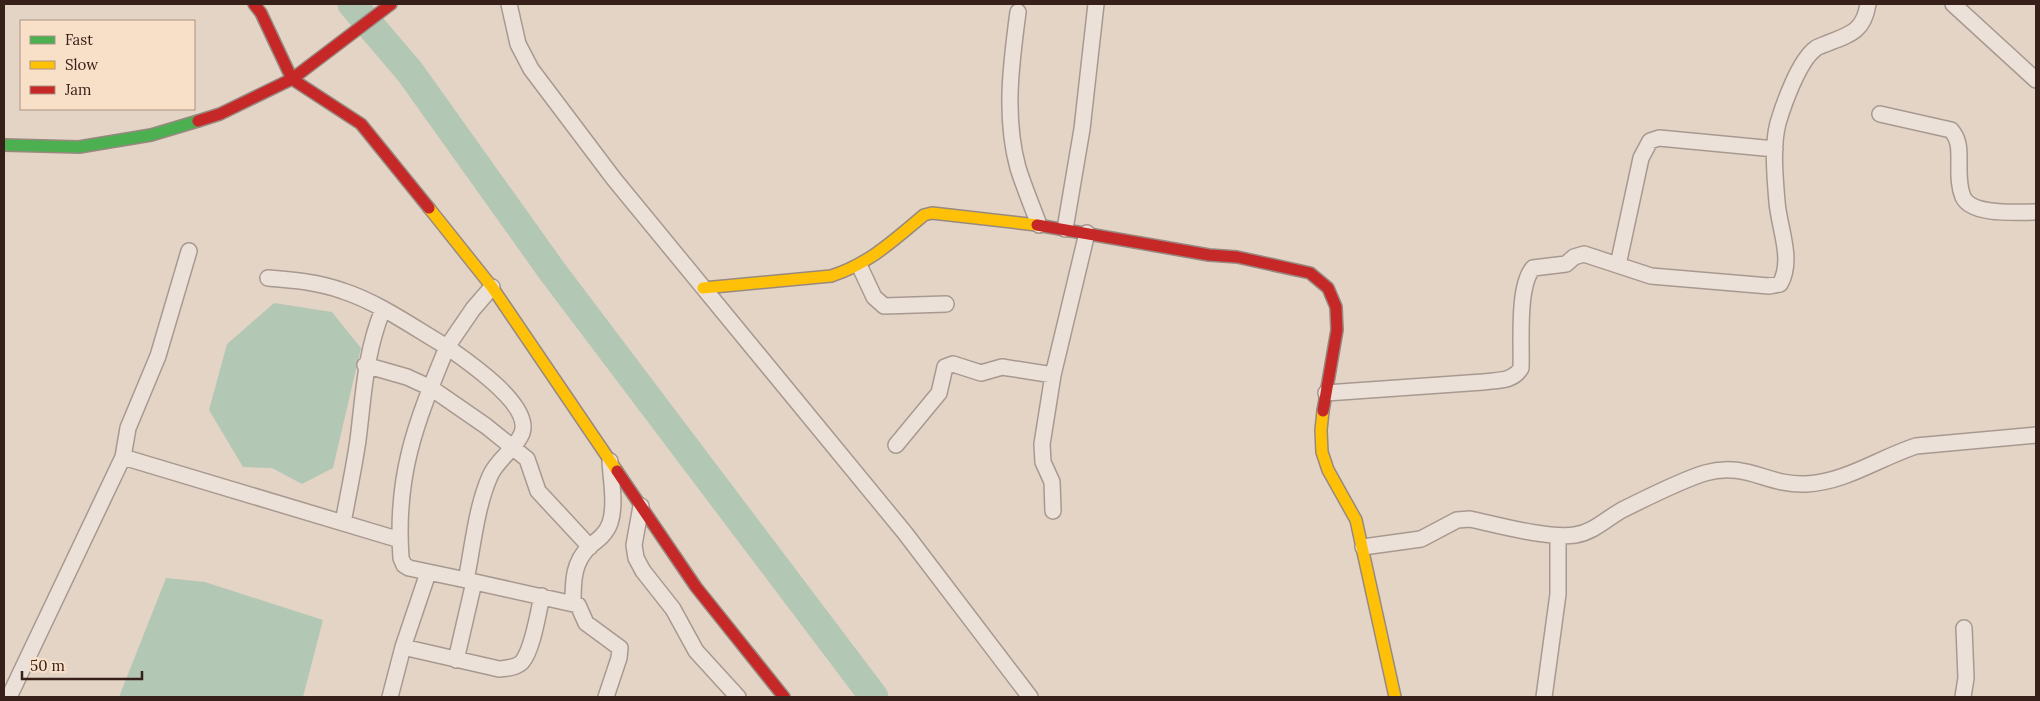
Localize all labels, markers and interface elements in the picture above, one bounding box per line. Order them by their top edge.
legend [20,20,195,110]
text: Fast [65,30,93,49]
text: Slow [65,55,98,74]
text: Jam [64,80,92,99]
scale bar [22,648,142,680]
text: 50 m [30,656,65,675]

